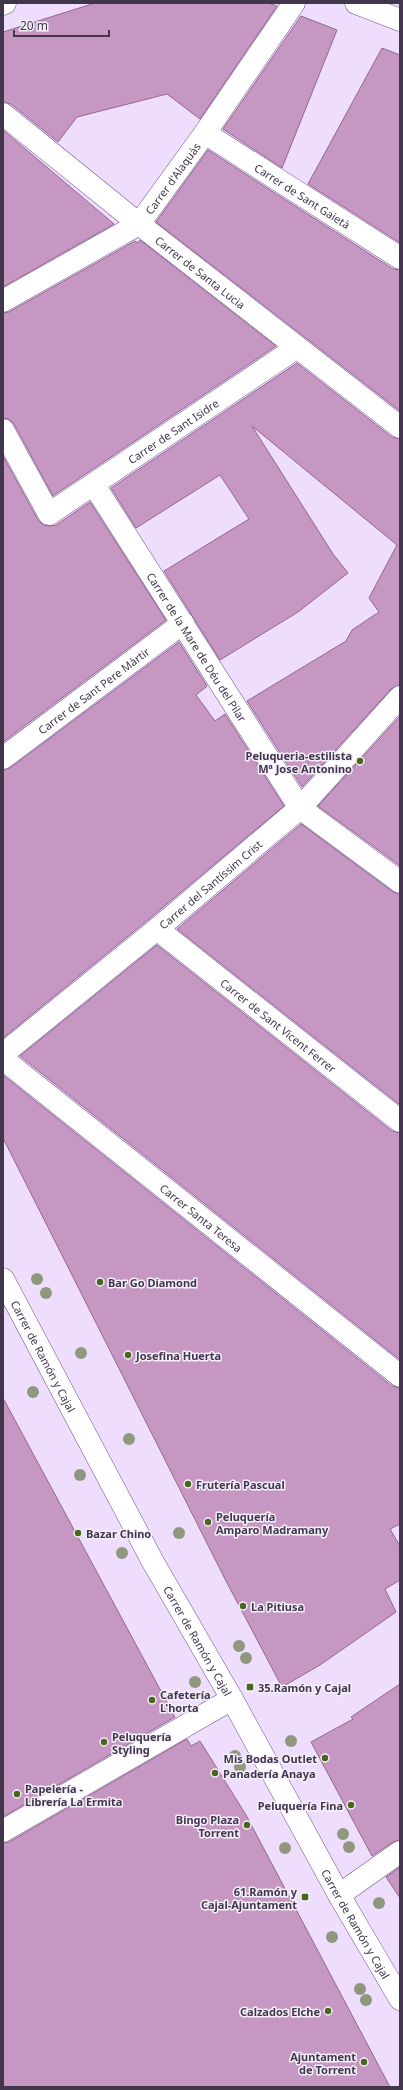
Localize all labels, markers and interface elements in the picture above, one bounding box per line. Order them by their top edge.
scale bar [14,12,109,38]
text: 20 m [20,17,48,34]
street label: Carrer d'Alaquàs [141,139,203,217]
street label: Carrer de Sant Gaietà [252,159,353,232]
street label: Carrer de Santa Lucia [152,232,249,312]
street label: Carrer de Sant Isidre [124,395,221,467]
street label: Carrer de la Mare de Déu del Pilar [144,569,251,725]
street label: Carrer de Sant Pere Màrtir [35,643,153,737]
place label: Peluqueria-estilista Mª Jose Antonino [246,748,352,776]
marker: Peluqueria-estilista Mª Jose Antonino [355,756,365,766]
street label: Carrer del Santíssim Crist [156,836,265,932]
street label: Carrer de Sant Vicent Ferrer [218,975,340,1076]
street label: Carrer Santa Teresa [157,1180,246,1255]
place label: Bar Go Diamond [108,1275,197,1290]
marker: Bar Go Diamond [95,1277,105,1287]
street label: Carrer de Ramón y Cajal [8,1297,80,1414]
place label: Josefina Huerta [135,1348,221,1363]
marker: Josefina Huerta [123,1350,133,1360]
place label: Frutería Pascual [196,1477,285,1492]
marker: Frutería Pascual [183,1479,193,1489]
place label: Peluquería Amparo Madramany [216,1509,329,1537]
marker: Peluquería Amparo Madramany [203,1517,213,1527]
place label: Bazar Chino [86,1526,151,1541]
marker: Bazar Chino [73,1528,83,1538]
street label: Carrer de Ramón y Cajal [161,1583,236,1698]
place label: La Pitiusa [251,1599,304,1614]
marker: La Pitiusa [238,1601,248,1611]
place label: 35.Ramón y Cajal [258,1680,351,1695]
marker: 35.Ramón y Cajal [245,1682,255,1692]
place label: Cafetería L'horta [160,1687,211,1715]
marker: Cafetería L'horta [147,1695,157,1705]
place label: Peluquería Styling [112,1729,171,1757]
marker: Peluquería Styling [99,1737,109,1747]
place label: Mis Bodas Outlet [224,1751,317,1766]
marker: Mis Bodas Outlet [320,1753,330,1763]
place label: Panadería Anaya [223,1766,316,1781]
marker: Panadería Anaya [210,1768,220,1778]
place label: Papelería - Librería La Ermita [25,1781,122,1809]
marker: Papelería - Librería La Ermita [12,1789,22,1799]
place label: Peluquería Fina [258,1798,343,1813]
marker: Peluquería Fina [346,1800,356,1810]
place label: Bingo Plaza Torrent [176,1812,239,1840]
marker: Bingo Plaza Torrent [242,1820,252,1830]
street label: Carrer de Ramón y Cajal [318,1866,394,1981]
place label: 61.Ramón y Cajal-Ajuntament [201,1884,298,1912]
marker: 61.Ramón y Cajal-Ajuntament [300,1892,310,1902]
place label: Calzados Elche [240,2004,320,2019]
marker: Calzados Elche [323,2006,333,2016]
place label: Ajuntament de Torrent [290,2049,356,2077]
marker: Ajuntament de Torrent [359,2057,369,2067]

